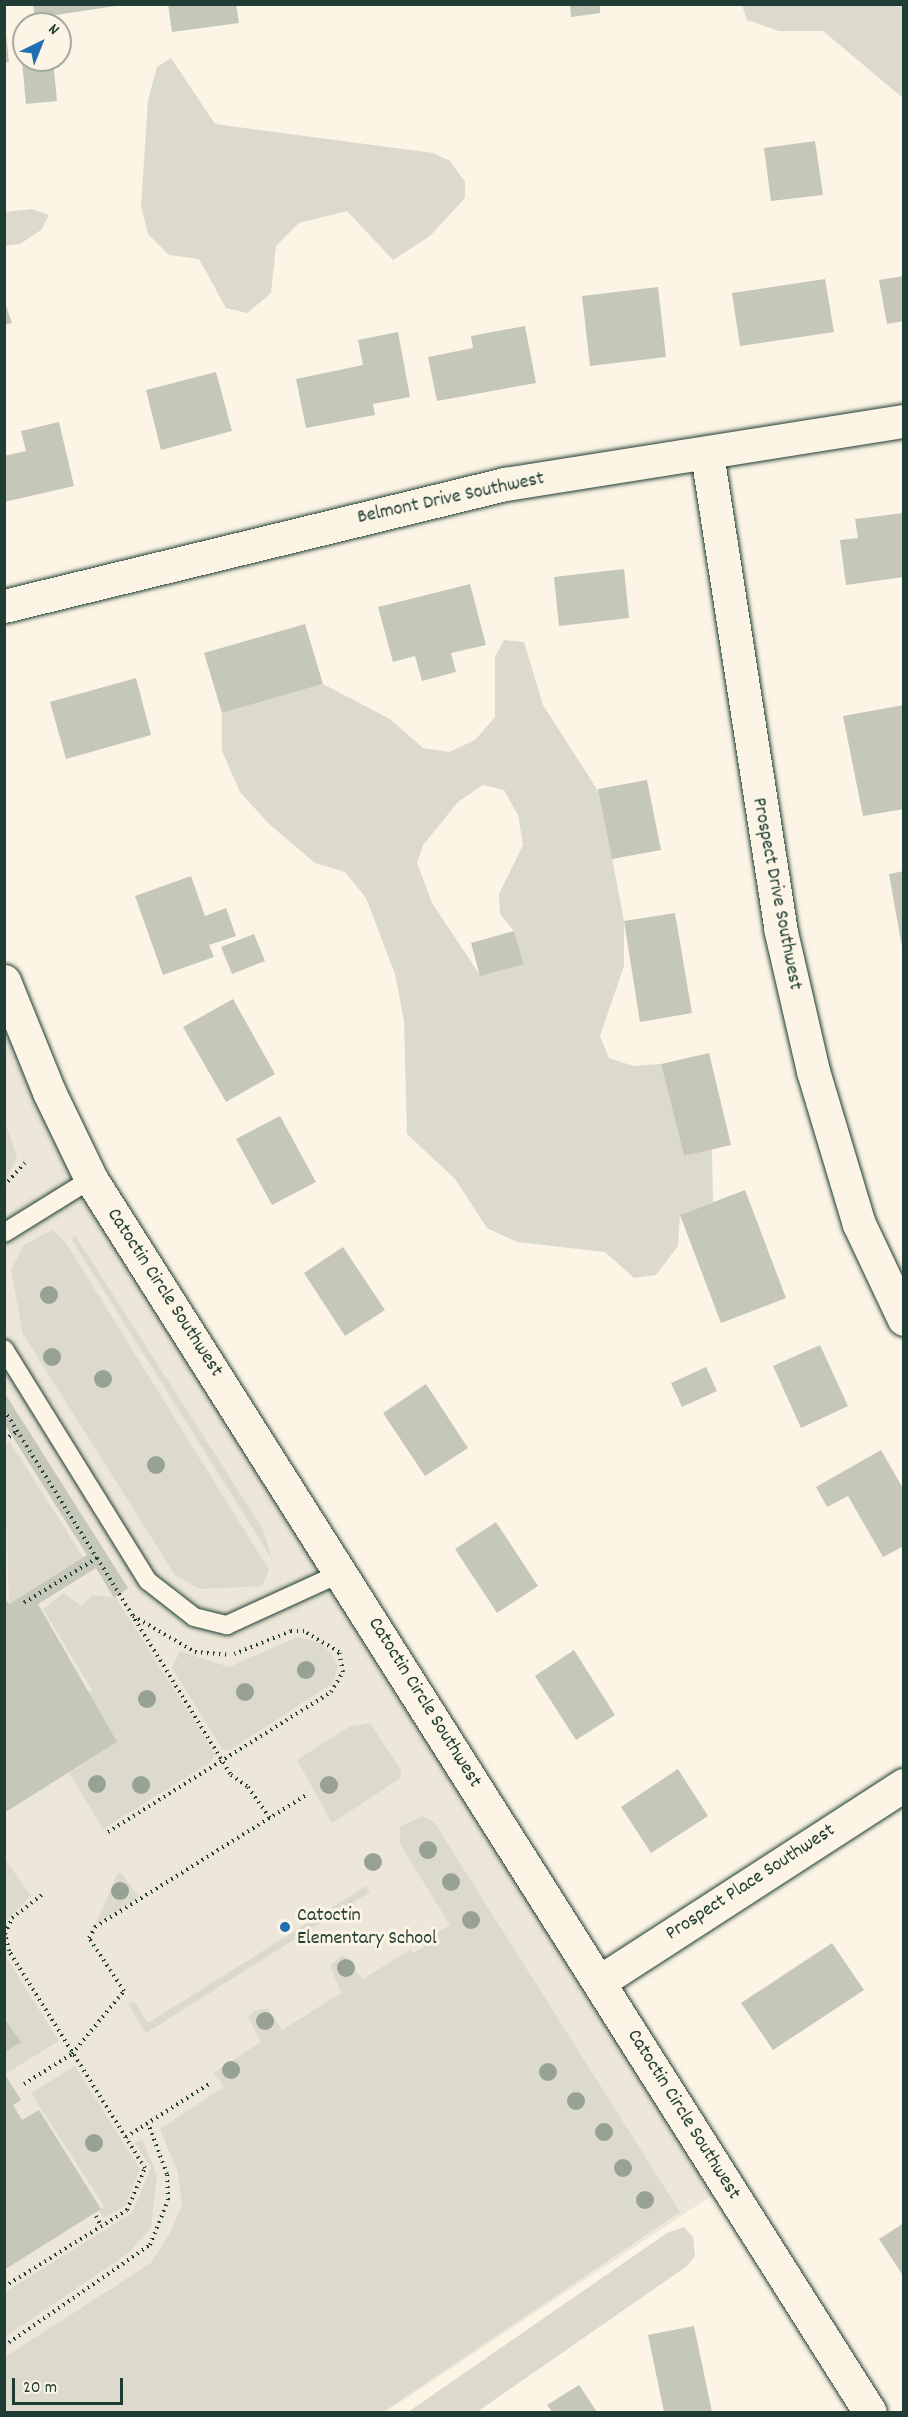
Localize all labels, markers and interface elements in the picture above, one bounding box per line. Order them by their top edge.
north arrow [12,12,72,72]
text: N [43,19,64,41]
street label: Belmont Drive Southwest [355,467,547,531]
street label: Prospect Drive Southwest [746,796,806,992]
street label: Catoctin Circle Southwest [101,1204,227,1382]
street label: Catoctin Circle Southwest [362,1614,486,1792]
street label: Prospect Place Southwest [662,1819,840,1947]
place label: Catoctin Elementary School [297,1904,437,1951]
marker: Catoctin Elementary School [278,1920,292,1934]
street label: Catoctin Circle Southwest [621,2026,745,2204]
scale bar [15,2366,126,2404]
text: 20 m [23,2376,57,2401]

